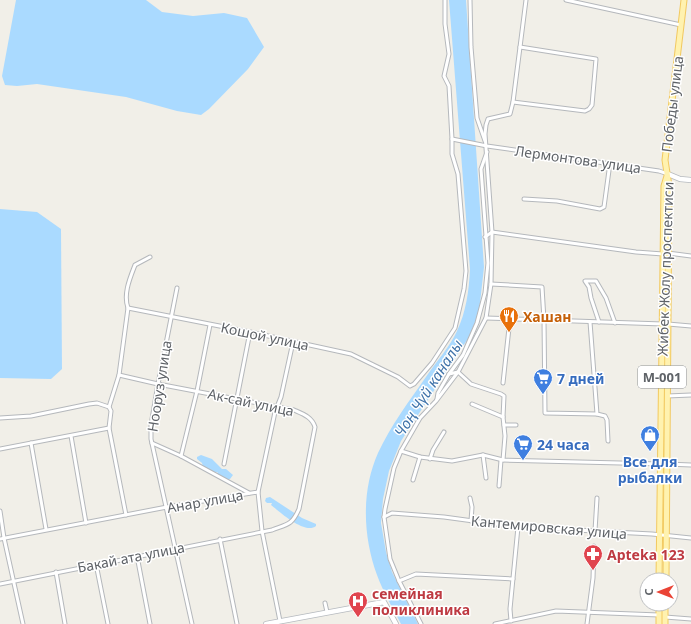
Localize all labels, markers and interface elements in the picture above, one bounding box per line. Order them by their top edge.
street label: Победы улица [657,55,687,153]
street label: Лермонтова улица [514,141,642,177]
street label: Жибек Жолу проспектиси [652,181,678,357]
restaurant icon: Хашан [498,305,520,333]
place label: Хашан [523,307,571,326]
street label: Кошой улица [219,317,311,355]
water label: Чоң Чүй каналы [389,336,467,440]
street label: Нооруз улица [142,339,176,433]
road number: М-001 [638,366,686,388]
supermarket icon: 7 дней [532,367,554,395]
place label: 7 дней [557,369,604,388]
street label: Ак-сай улица [206,384,296,420]
shop icon: Все для рыбалки [639,424,661,452]
supermarket icon: 24 часа [512,433,534,461]
place label: 24 часа [537,435,590,454]
place label: Все для рыбалки [618,452,682,487]
street label: Анар улица [165,485,245,517]
street label: Кантемировская улица [470,511,628,543]
street label: Бакай ата улица [76,537,186,577]
pharmacy icon: Apteka 123 [582,543,604,571]
place label: Apteka 123 [607,545,685,564]
north arrow [639,572,679,612]
place label: семейная поликлиника [372,584,470,619]
text: С [641,588,656,596]
hospital icon: семейная поликлиника [347,590,369,618]

